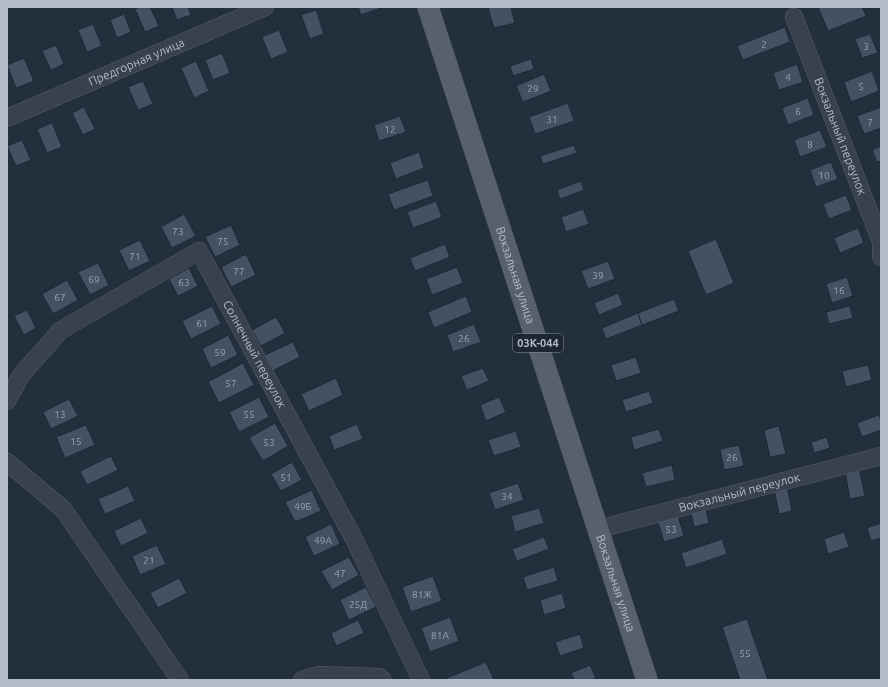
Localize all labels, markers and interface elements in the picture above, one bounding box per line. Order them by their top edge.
street label: Предгорная улица [86,35,186,88]
house number: 2 [761,39,767,50]
house number: 3 [863,41,869,52]
house number: 4 [785,72,791,83]
street label: Вокзальный переулок [812,76,869,197]
house number: 5 [858,81,864,92]
house number: 29 [527,83,539,94]
house number: 6 [795,106,801,117]
house number: 31 [546,114,558,125]
house number: 7 [867,117,873,128]
house number: 12 [384,124,396,135]
house number: 8 [807,139,813,150]
house number: 10 [818,170,830,181]
street label: Вокзальная улица [494,225,538,325]
house number: 73 [172,226,184,237]
house number: 75 [217,236,229,247]
house number: 71 [129,251,141,262]
house number: 77 [233,266,245,277]
house number: 39 [592,270,604,281]
house number: 69 [88,274,100,285]
house number: 63 [178,277,190,288]
house number: 16 [833,285,845,296]
house number: 67 [54,292,66,303]
street label: Солнечный переулок [221,298,289,410]
house number: 61 [196,318,208,329]
house number: 26 [458,333,470,344]
road number: 03К-044 [513,334,563,352]
house number: 59 [214,347,226,358]
house number: 57 [225,378,237,389]
house number: 13 [54,409,66,420]
house number: 55 [243,409,255,420]
house number: 15 [70,436,82,447]
house number: 53 [263,437,275,448]
house number: 26 [726,452,738,463]
street label: Вокзальный переулок [677,470,801,514]
house number: 51 [280,472,292,483]
house number: 34 [501,491,513,502]
house number: 49Б [294,501,312,512]
house number: 53 [665,524,677,535]
street label: Вокзальная улица [594,533,638,633]
house number: 49А [314,535,332,546]
house number: 21 [143,555,155,566]
house number: 47 [334,568,346,579]
house number: 81Ж [412,589,432,600]
house number: 25Д [349,599,367,610]
house number: 81А [431,630,449,641]
house number: 55 [739,648,751,659]

